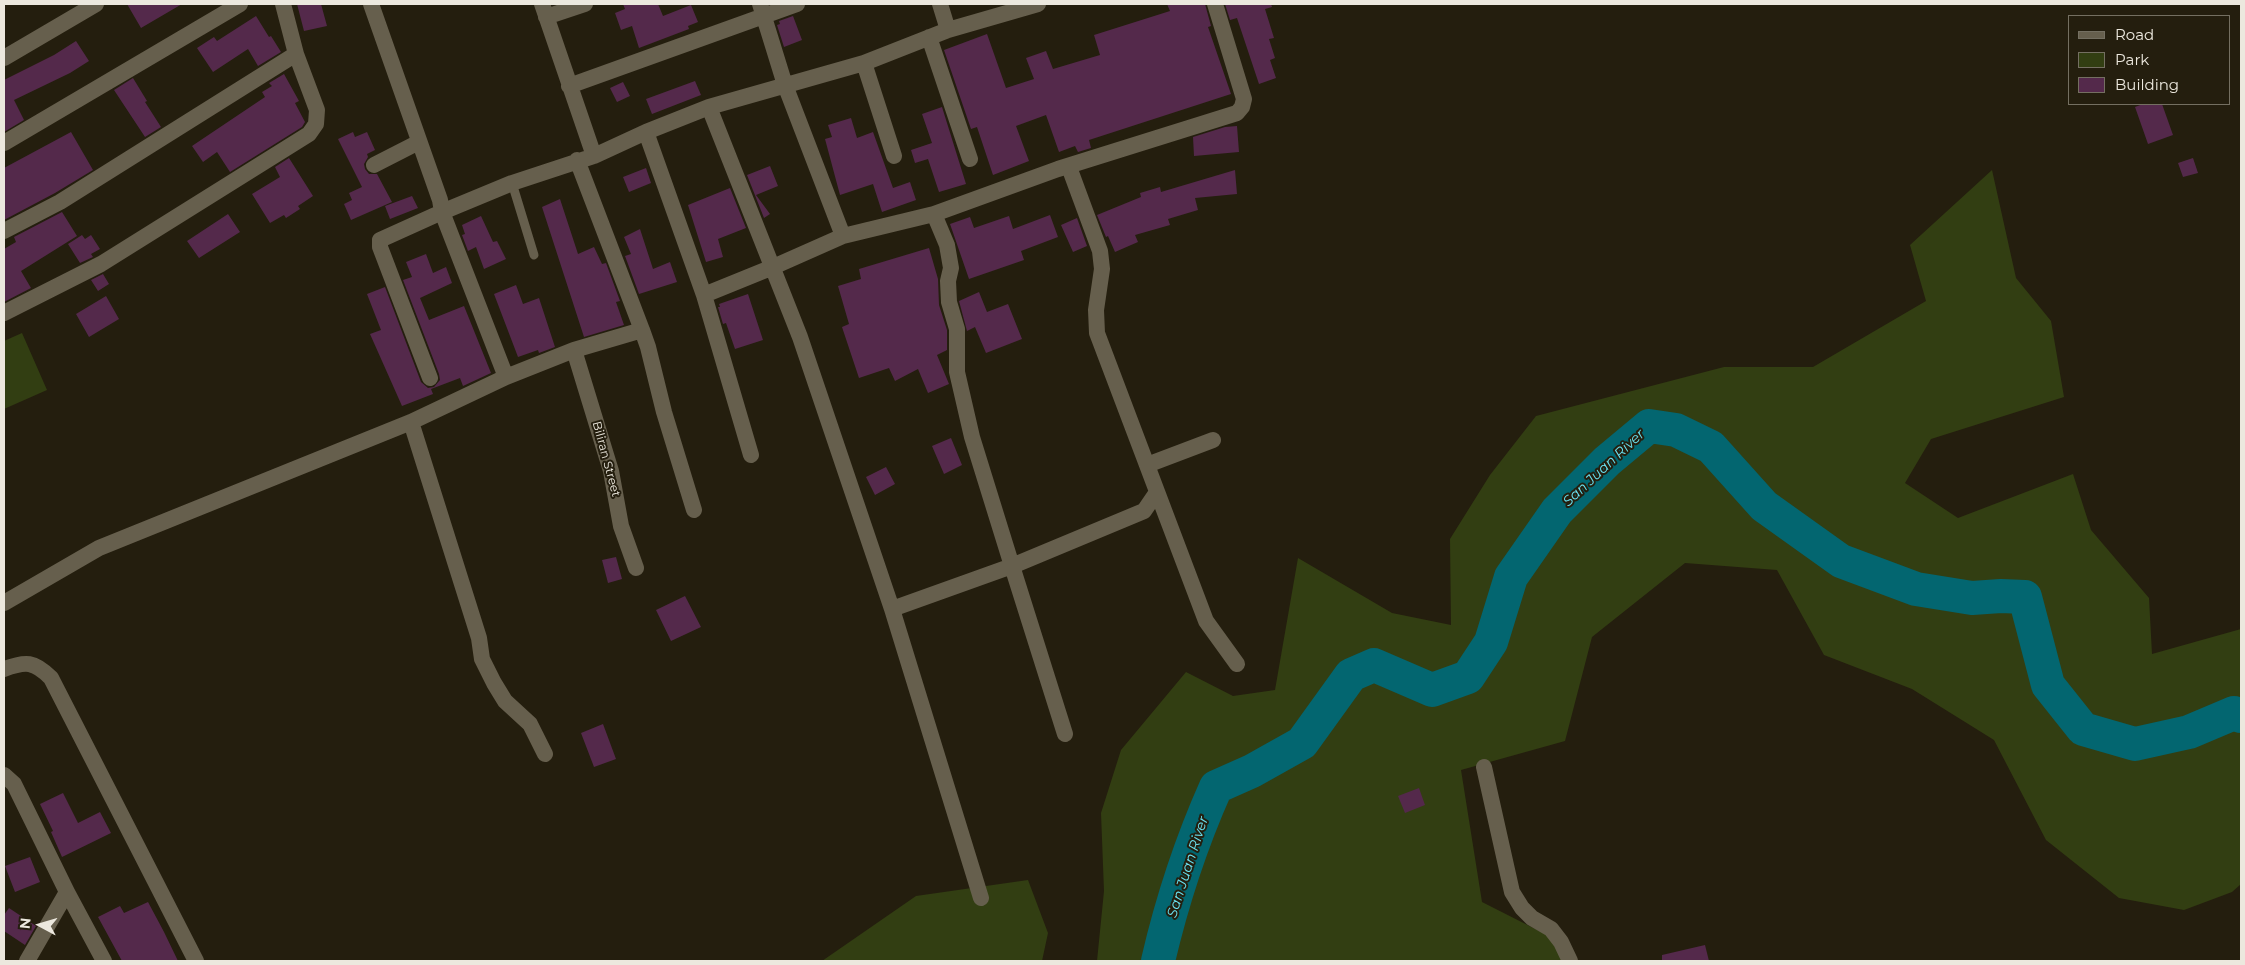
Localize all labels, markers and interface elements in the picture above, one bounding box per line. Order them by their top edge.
legend [2068,15,2230,105]
text: Road [2115,25,2154,44]
text: Park [2115,50,2149,69]
text: Building [2115,75,2179,94]
street label: Biliran Street [589,420,623,498]
water label: San Juan River [1560,426,1648,510]
water label: San Juan River [1164,814,1212,920]
north arrow [15,900,65,950]
text: N [16,917,35,930]

